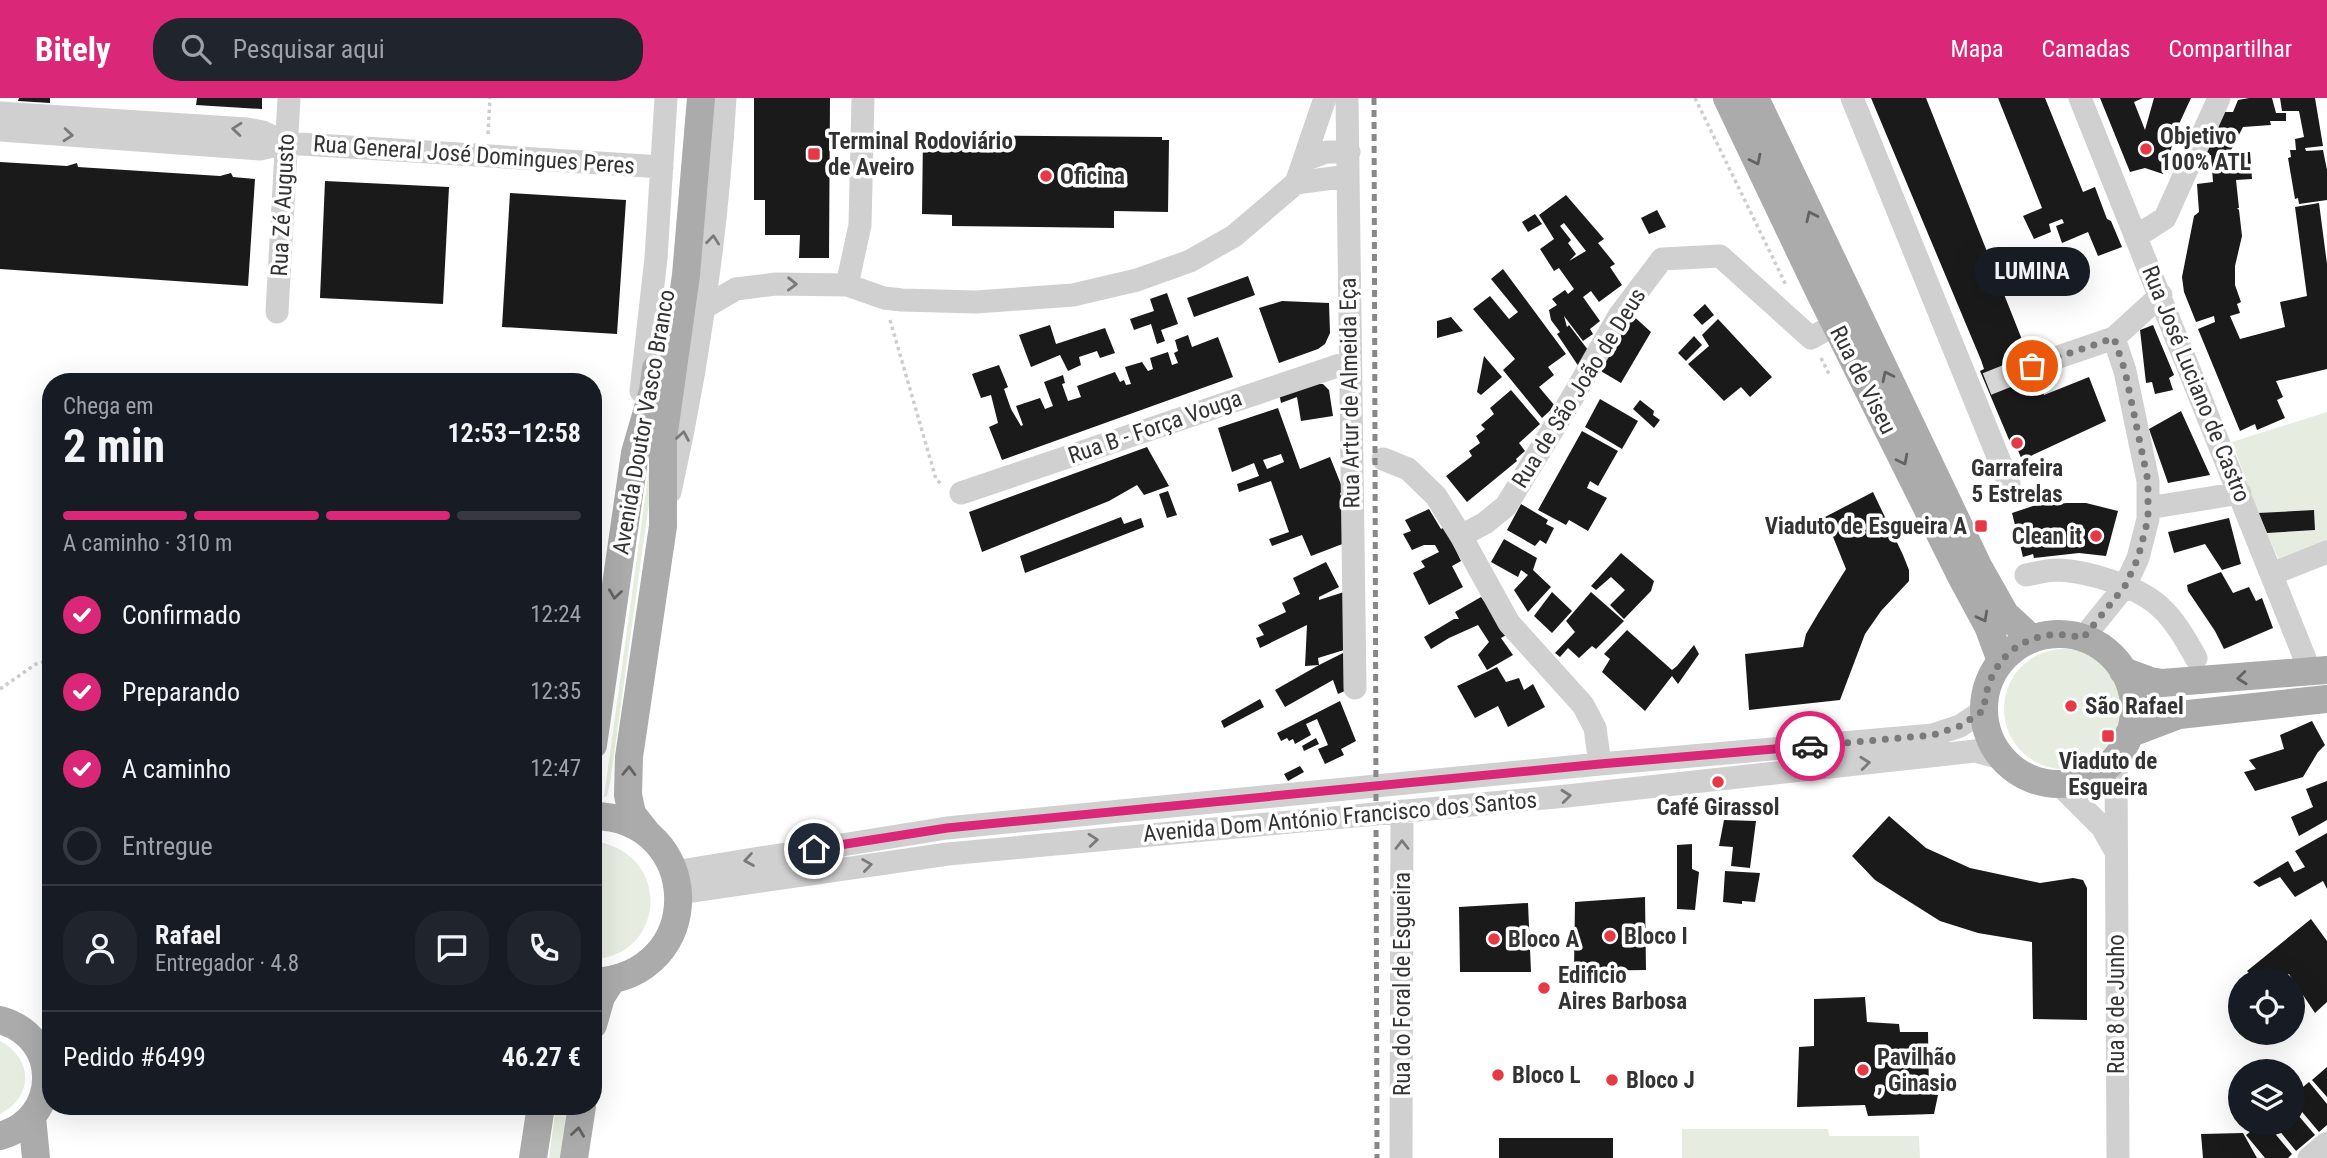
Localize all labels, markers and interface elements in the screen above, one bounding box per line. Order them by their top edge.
search box [153,18,643,81]
text: Bitely [35,30,111,69]
icon: search [177,30,215,68]
text: Pesquisar aqui [233,34,385,64]
text: Mapa [1951,35,2004,63]
text: Camadas [2042,35,2131,63]
text: Compartilhar [2169,35,2292,63]
one-way arrow [232,122,243,137]
place label: Objetivo 100% ATL [2160,123,2251,176]
one-way arrow [63,127,74,142]
place label: Terminal Rodoviário de Aveiro [828,128,1013,181]
street label: Rua General José Domingues Peres [312,130,636,180]
street label: Rua Zé Augusto [266,133,300,277]
marker: Objetivo 100% ATL [2138,141,2154,157]
marker: Terminal Rodoviário de Aveiro [806,146,822,162]
one-way arrow [1748,153,1762,165]
place label: Oficina [1060,163,1125,190]
marker: Oficina [1038,168,1054,184]
one-way arrow [1805,211,1819,223]
one-way arrow [705,234,720,245]
callout: LUMINA [1974,247,2090,296]
text: LUMINA [1994,258,2070,285]
street label: Rua José Luciano de Castro [2136,262,2256,506]
one-way arrow [787,277,798,292]
street label: Rua Artur de Almeida Eça [1334,277,1366,509]
street label: Rua de São João de Deus [1507,283,1651,493]
street label: Avenida Doutor Vasco Branco [607,288,681,556]
street label: Rua de Viseu [1824,321,1902,439]
pin [2002,336,2062,396]
icon: bag [2013,347,2051,385]
one-way arrow [1882,371,1896,383]
street label: Rua B - Força Vouga [1065,385,1245,469]
text: Chega em [63,393,154,420]
text: 12:53–12:58 [447,418,581,448]
text: 2 min [63,419,165,473]
one-way arrow [674,430,689,442]
marker: Garrafeira 5 Estrelas [2009,435,2025,451]
one-way arrow [1895,453,1909,465]
place label: Garrafeira 5 Estrelas [1971,455,2063,508]
place label: Viaduto de Esgueira A [1765,513,1967,540]
marker: Viaduto de Esgueira A [1973,518,1989,534]
place label: Clean it [2012,523,2082,550]
marker: Clean it [2088,528,2104,544]
text: A caminho · 310 m [63,530,232,557]
one-way arrow [607,588,622,600]
icon: check [63,596,101,634]
text: Confirmado [122,600,241,630]
text: 12:24 [530,601,581,628]
one-way arrow [1975,610,1989,623]
one-way arrow [2236,670,2248,685]
icon: check [63,673,101,711]
text: Preparando [122,677,240,707]
text: 12:35 [530,678,581,705]
place label: São Rafael [2085,693,2184,720]
marker: São Rafael [2063,698,2079,714]
courier [1775,711,1845,781]
icon: car [1791,727,1829,765]
marker: Viaduto de Esgueira [2100,728,2116,744]
place label: Viaduto de Esgueira [2059,748,2157,801]
icon: check [63,750,101,788]
text: A caminho [122,754,231,784]
text: 12:47 [530,755,581,782]
one-way arrow [1859,755,1871,770]
one-way arrow [621,765,636,776]
marker: Café Girassol [1710,774,1726,790]
street label: Avenida Dom António Francisco dos Santos [1142,786,1538,848]
one-way arrow [1560,789,1572,804]
place label: Café Girassol [1656,794,1780,821]
pin [784,819,844,879]
icon: home [795,830,833,868]
text: Entregue [122,831,213,861]
one-way arrow [1088,833,1099,848]
one-way arrow [1394,839,1410,850]
one-way arrow [743,852,755,867]
one-way arrow [861,858,873,873]
street label: Rua do Foral de Esgueira [1389,872,1416,1096]
button: person [63,911,137,985]
button: chat [415,911,489,985]
button: phone [507,911,581,985]
text: Rafael [155,920,221,950]
place label: Bloco I [1624,923,1688,950]
place label: Bloco A [1508,926,1579,953]
marker: Bloco I [1602,928,1618,944]
marker: Bloco A [1486,931,1502,947]
street label: Rua 8 de Junho [2103,934,2130,1074]
text: Entregador · 4.8 [155,950,299,977]
place label: Edificio Aires Barbosa [1558,962,1687,1015]
map controls [2228,968,2305,1136]
button: locate [2228,968,2305,1045]
marker: Edificio Aires Barbosa [1536,980,1552,996]
text: Pedido #6499 [63,1042,206,1072]
text: 46.27 € [502,1042,581,1072]
place label: Pavilhão , Ginasio [1877,1044,1957,1097]
button: layers [2228,1059,2305,1136]
place label: Bloco L [1512,1062,1580,1089]
marker: Pavilhão , Ginasio [1855,1062,1871,1078]
marker: Bloco L [1490,1067,1506,1083]
place label: Bloco J [1626,1067,1695,1094]
marker: Bloco J [1604,1072,1620,1088]
one-way arrow [570,1126,585,1138]

